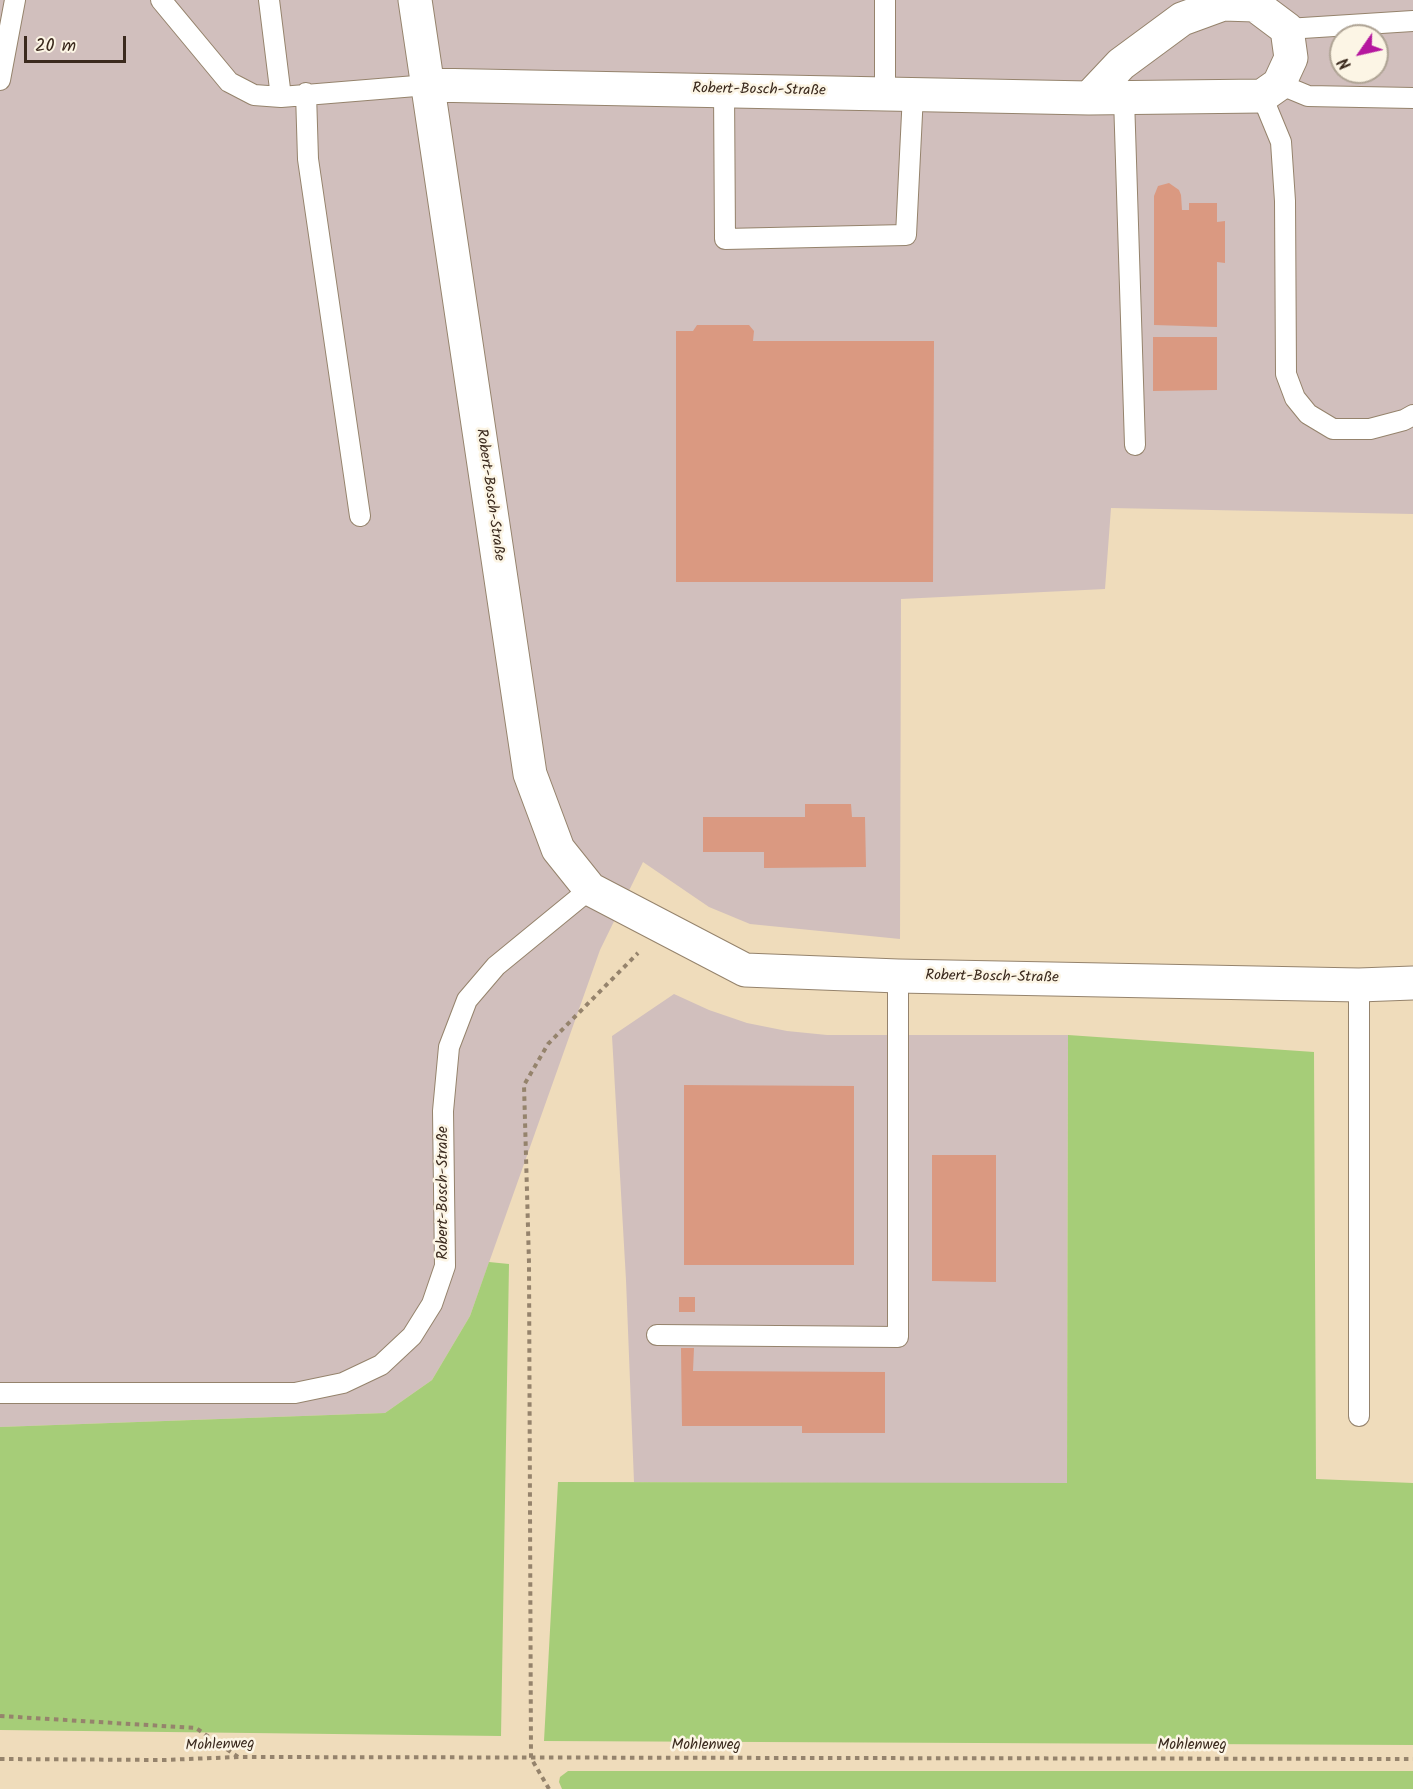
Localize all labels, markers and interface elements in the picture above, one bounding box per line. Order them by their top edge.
scale bar [27,24,129,62]
north arrow [1329,24,1389,84]
text: 20 m [35,32,76,61]
text: N [1332,52,1359,74]
street label: Robert-Bosch-Straße [692,81,826,101]
street label: Robert-Bosch-Straße [471,428,507,562]
street label: Robert-Bosch-Straße [925,968,1059,988]
street label: Robert-Bosch-Straße [435,1126,453,1260]
street label: Mohlenweg [185,1736,255,1756]
street label: Mohlenweg [671,1737,741,1755]
street label: Mohlenweg [1157,1737,1227,1755]

